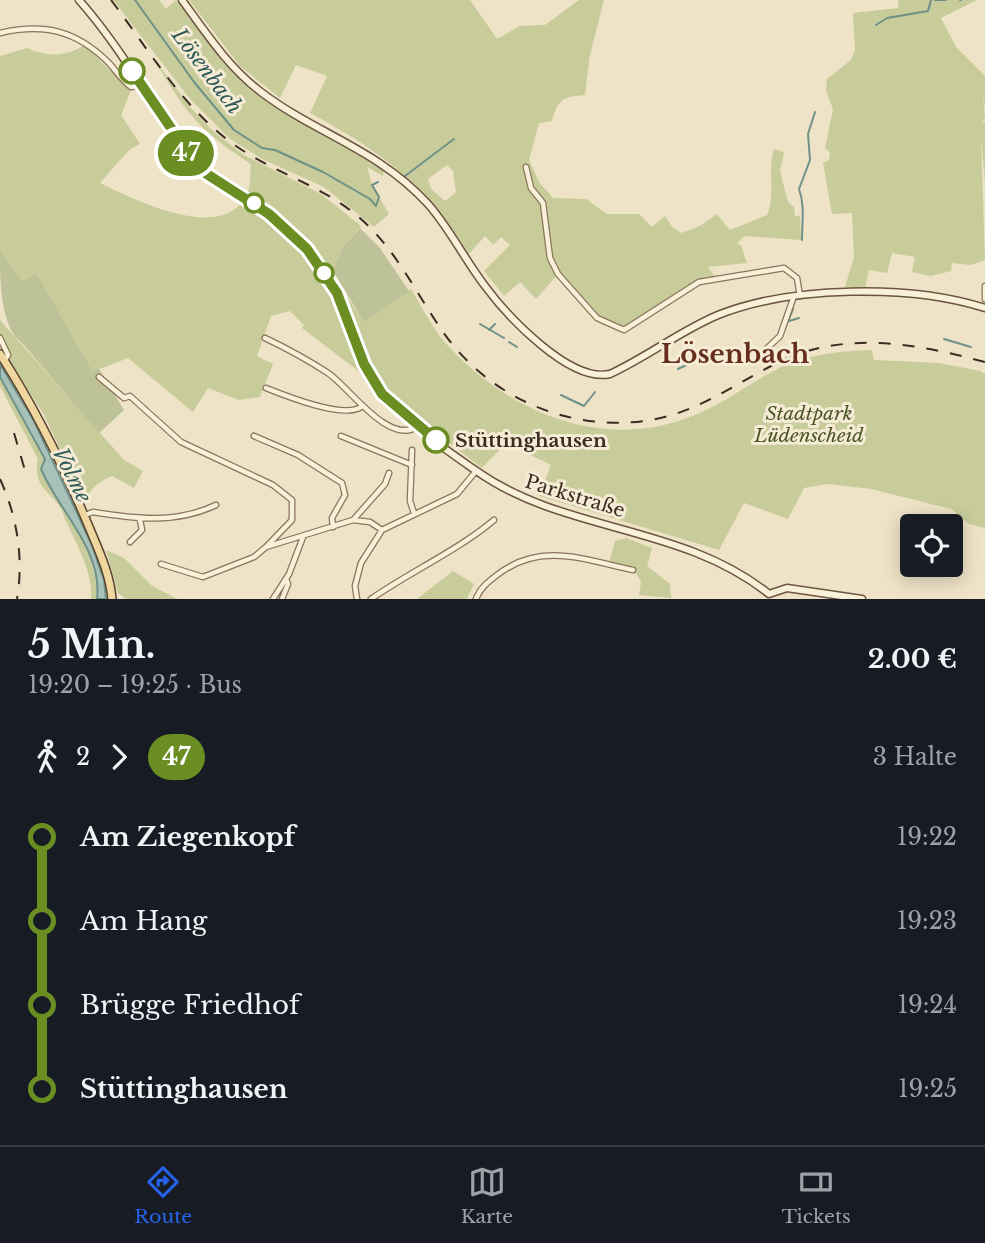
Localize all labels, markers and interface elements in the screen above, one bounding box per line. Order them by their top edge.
water label: Lösenbach [166,22,248,119]
unlabelled marker [119,58,145,84]
line badge: 47 [154,130,218,176]
text: 47 [172,138,200,167]
unlabelled marker [244,193,264,213]
unlabelled marker [314,263,334,283]
district label: Lösenbach [661,338,810,370]
park label: Stadtpark Lüdenscheid [753,402,864,447]
marker: Stüttinghausen [423,427,449,453]
place label: Stüttinghausen [455,429,607,452]
water label: Volme [47,443,97,507]
street label: Parkstraße [522,470,628,522]
map controls [900,514,963,577]
button: locate [900,514,963,577]
text: 5 Min. [28,621,155,668]
text: 2.00 € [868,643,957,675]
text: 19:20 – 19:25 · Bus [28,671,242,699]
icon: walk [28,738,66,776]
icon: forward [100,738,138,776]
text: 47 [162,742,191,771]
text: 2 [76,743,90,771]
text: 3 Halte [873,743,957,771]
text: Am Ziegenkopf [80,821,295,853]
text: 19:22 [897,823,957,851]
text: Am Hang [80,905,207,937]
text: 19:23 [897,907,957,935]
text: Brügge Friedhof [80,989,300,1021]
text: 19:24 [898,991,957,1019]
text: Stüttinghausen [80,1073,288,1105]
text: 19:25 [898,1075,957,1103]
tab: Route [134,1163,192,1228]
tab: Karte [461,1163,513,1228]
tab: Tickets [782,1163,851,1228]

